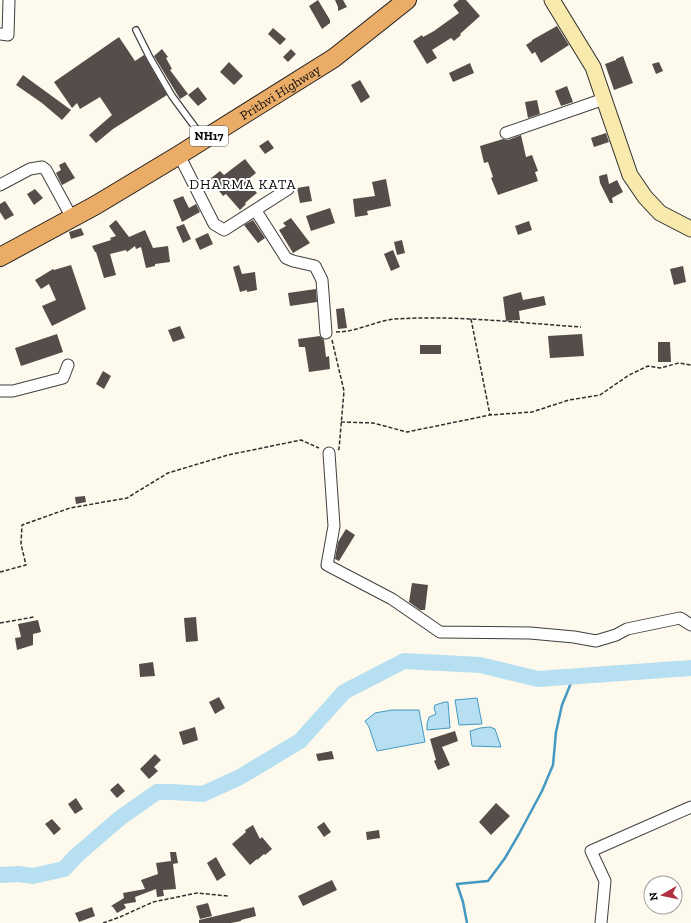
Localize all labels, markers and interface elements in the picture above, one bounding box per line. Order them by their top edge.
street label: Prithvi Highway [237,61,323,123]
road number: NH17 [190,126,228,146]
district label: DHARMA KATA [189,176,297,193]
north arrow [643,875,683,915]
text: N [646,891,661,902]

